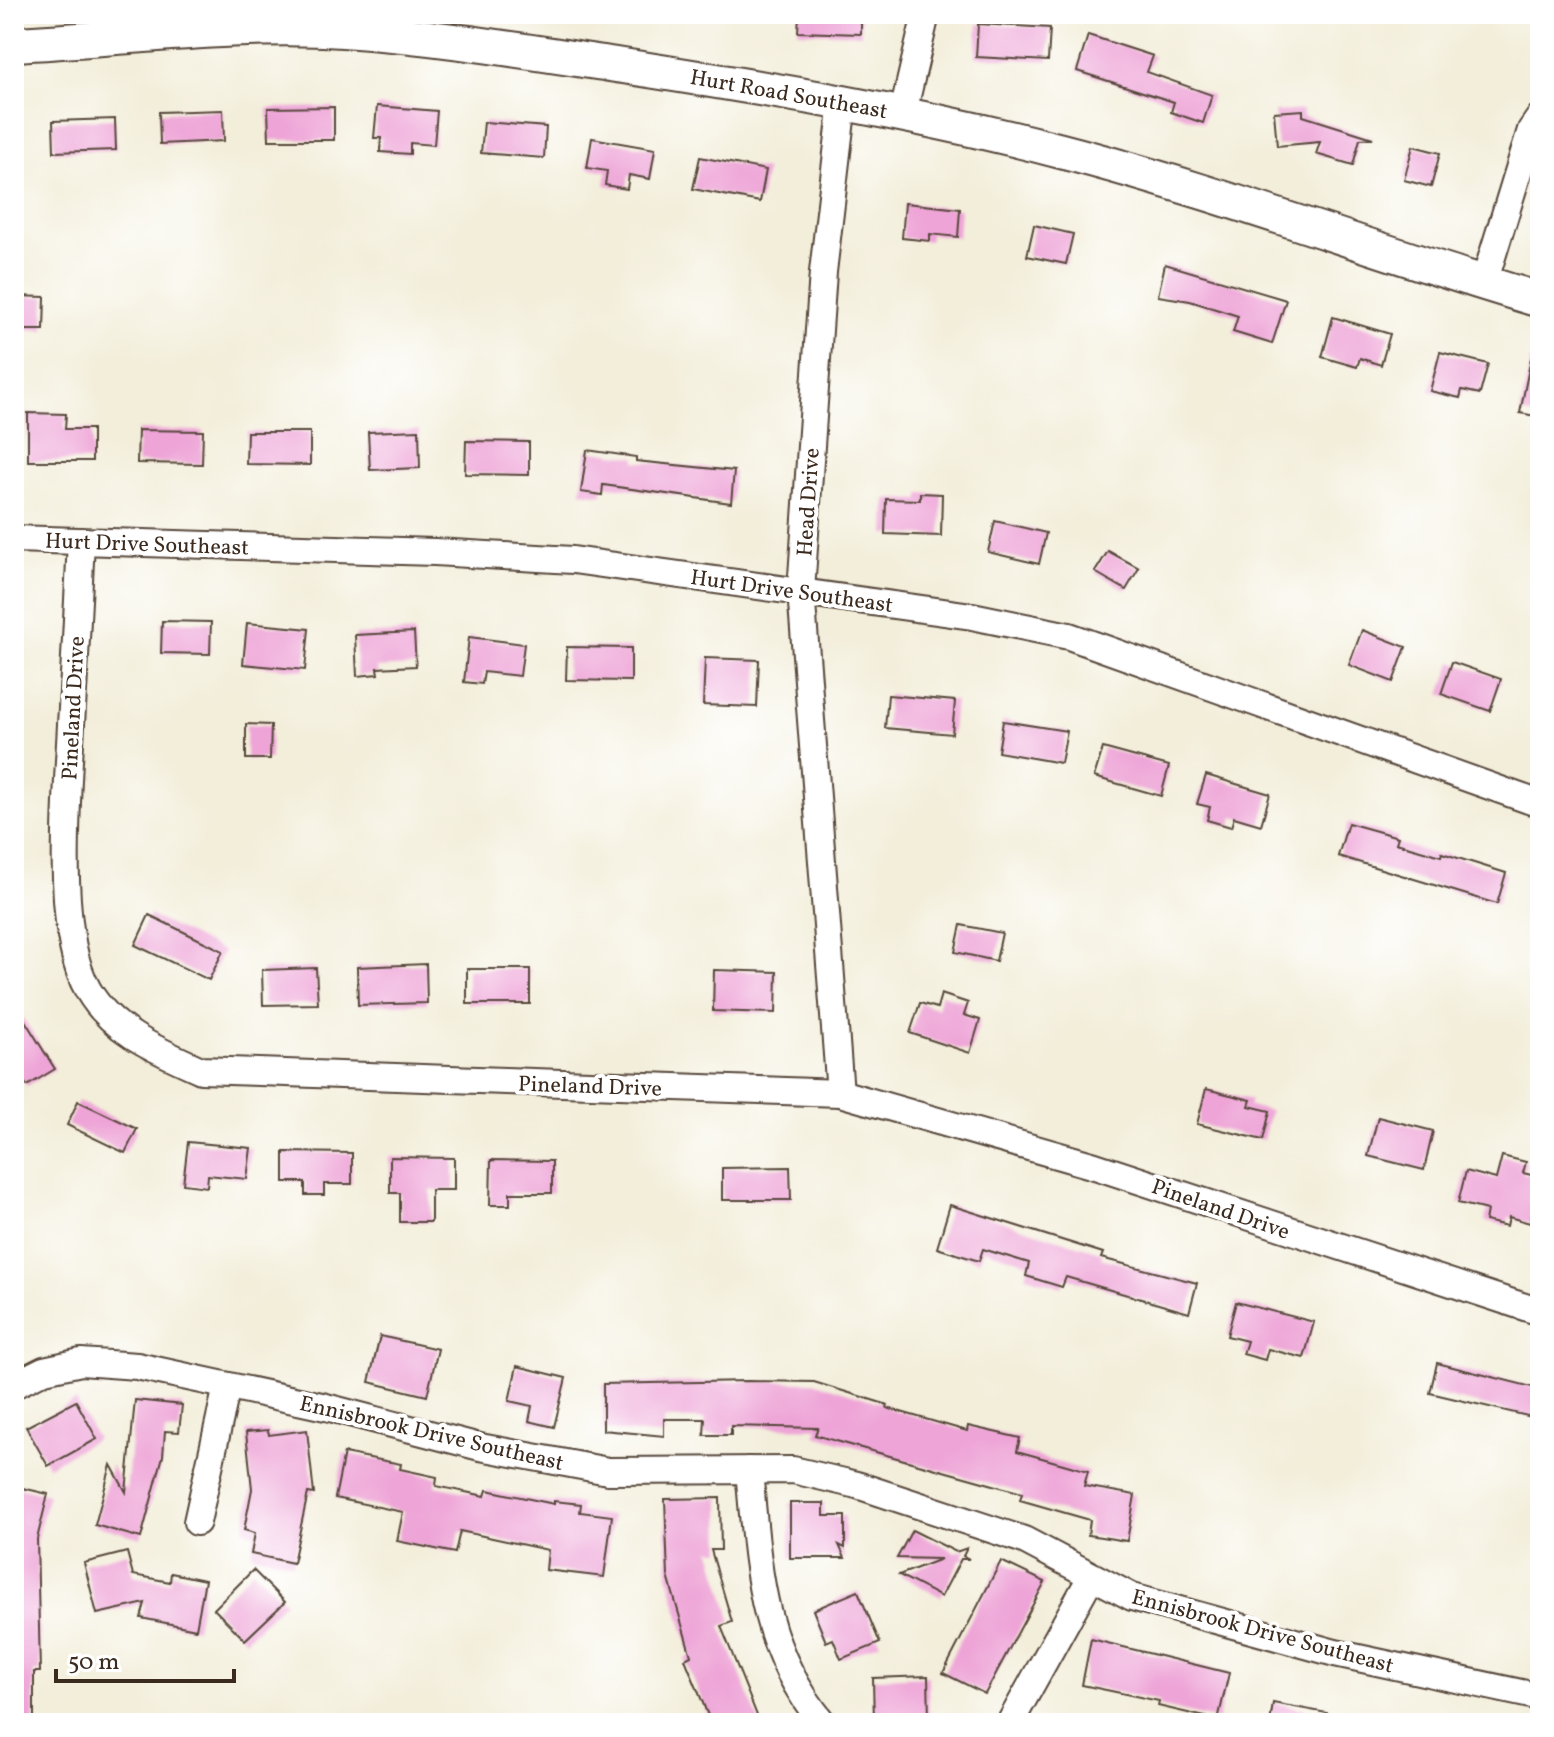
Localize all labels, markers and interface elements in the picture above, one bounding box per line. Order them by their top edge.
street label: Hurt Road Southeast [687,63,890,128]
street label: Head Drive [790,447,829,557]
street label: Hurt Drive Southeast [44,526,250,565]
street label: Hurt Drive Southeast [688,563,895,622]
street label: Pineland Drive [55,635,94,781]
street label: Pineland Drive [517,1069,662,1106]
street label: Pineland Drive [1147,1172,1293,1248]
street label: Ennisbrook Drive Southeast [296,1389,567,1480]
street label: Ennisbrook Drive Southeast [1128,1582,1397,1682]
scale bar [56,1633,234,1683]
text: 50 m [68,1646,120,1680]

